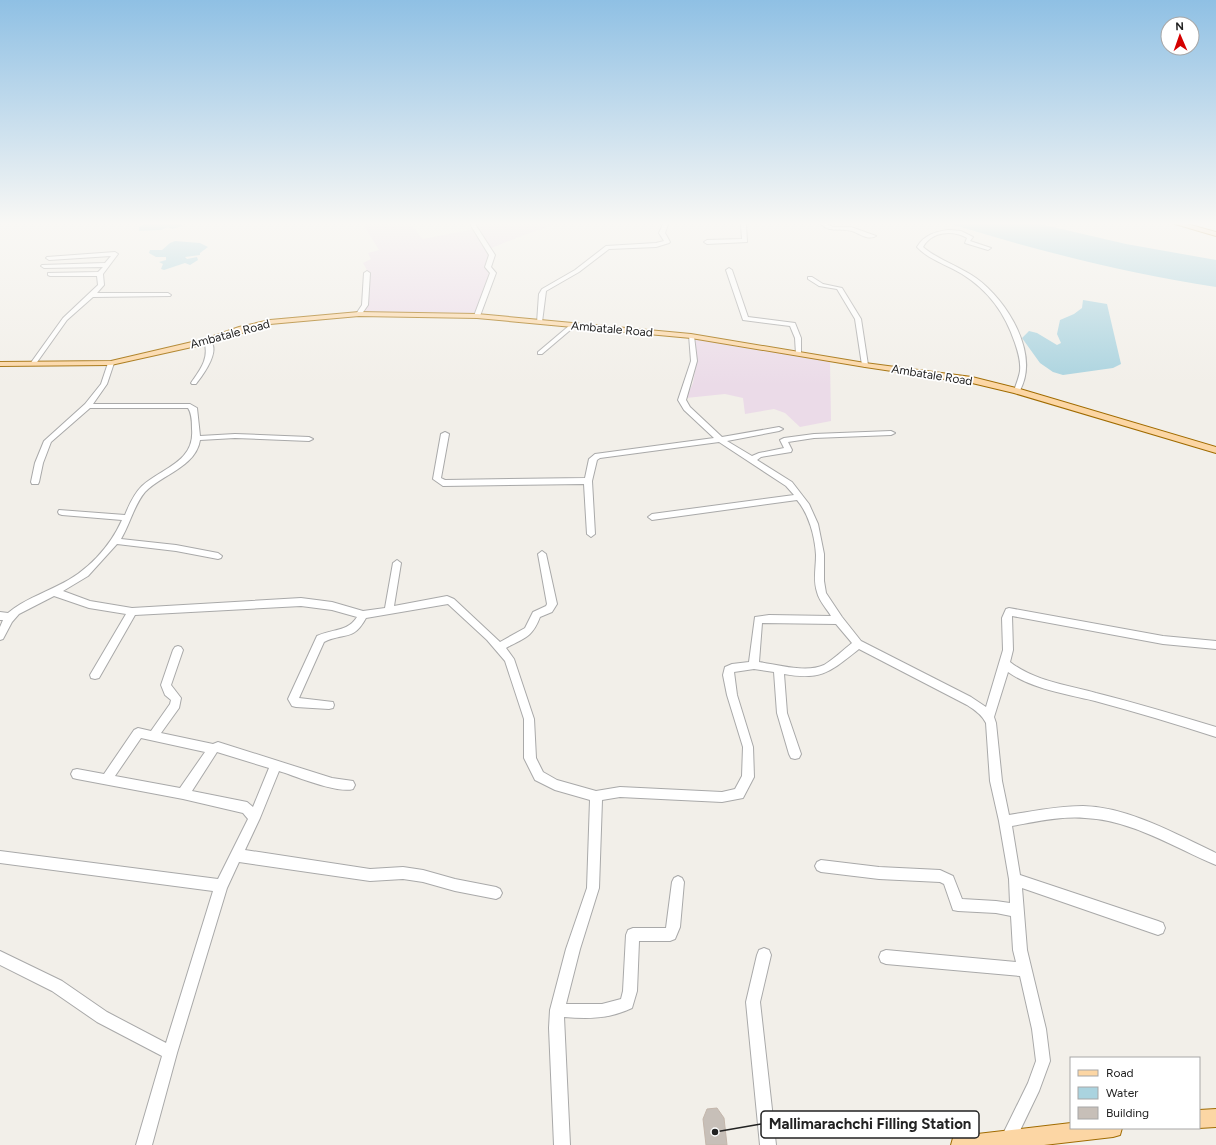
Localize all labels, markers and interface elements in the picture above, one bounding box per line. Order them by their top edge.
north arrow [1160,16,1200,56]
text: N [1175,20,1184,33]
street label: Ambatale Road [189,317,271,351]
street label: Ambatale Road [571,318,653,340]
street label: Ambatale Road [890,362,974,388]
legend [1070,1057,1200,1129]
text: Road [1106,1066,1134,1080]
text: Water [1106,1086,1138,1100]
text: Building [1106,1106,1149,1120]
callout: Mallimarachchi Filling Station [761,1111,979,1138]
text: Mallimarachchi Filling Station [769,1115,971,1133]

